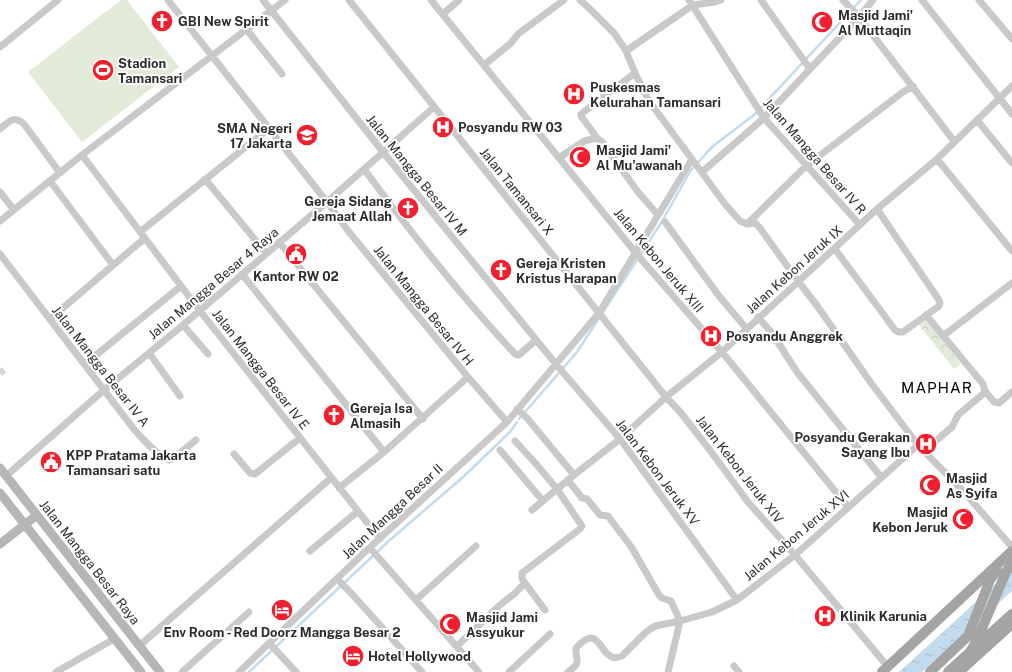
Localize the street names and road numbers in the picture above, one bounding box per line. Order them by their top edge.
street label: Jalan Mangga Besar IV R [760,95,869,217]
street label: Jalan Mangga Besar IV M [363,112,470,239]
street label: Jalan Tamansari X [477,145,557,238]
street label: Jalan Kebon Jeruk XIII [611,205,707,315]
street label: Jalan Kebon Jeruk IX [743,222,845,316]
street label: Jalan Mangga Besar 4 Raya [145,224,281,342]
street label: Jalan Mangga Besar IV H [371,242,477,368]
street label: Jalan Mangga Besar IV A [49,303,152,430]
street label: Jalan Mangga Besar IV E [209,306,312,432]
street label: Jalan Kebon Jeruk XIV [693,412,786,526]
street label: Jalan Kebon Jeruk XV [613,416,703,528]
street label: Jalan Mangga Besar II [339,461,446,562]
street label: Jalan Kebon Jeruk XVI [741,487,852,584]
street label: Jalan Mangga Besar Raya [36,497,143,628]

